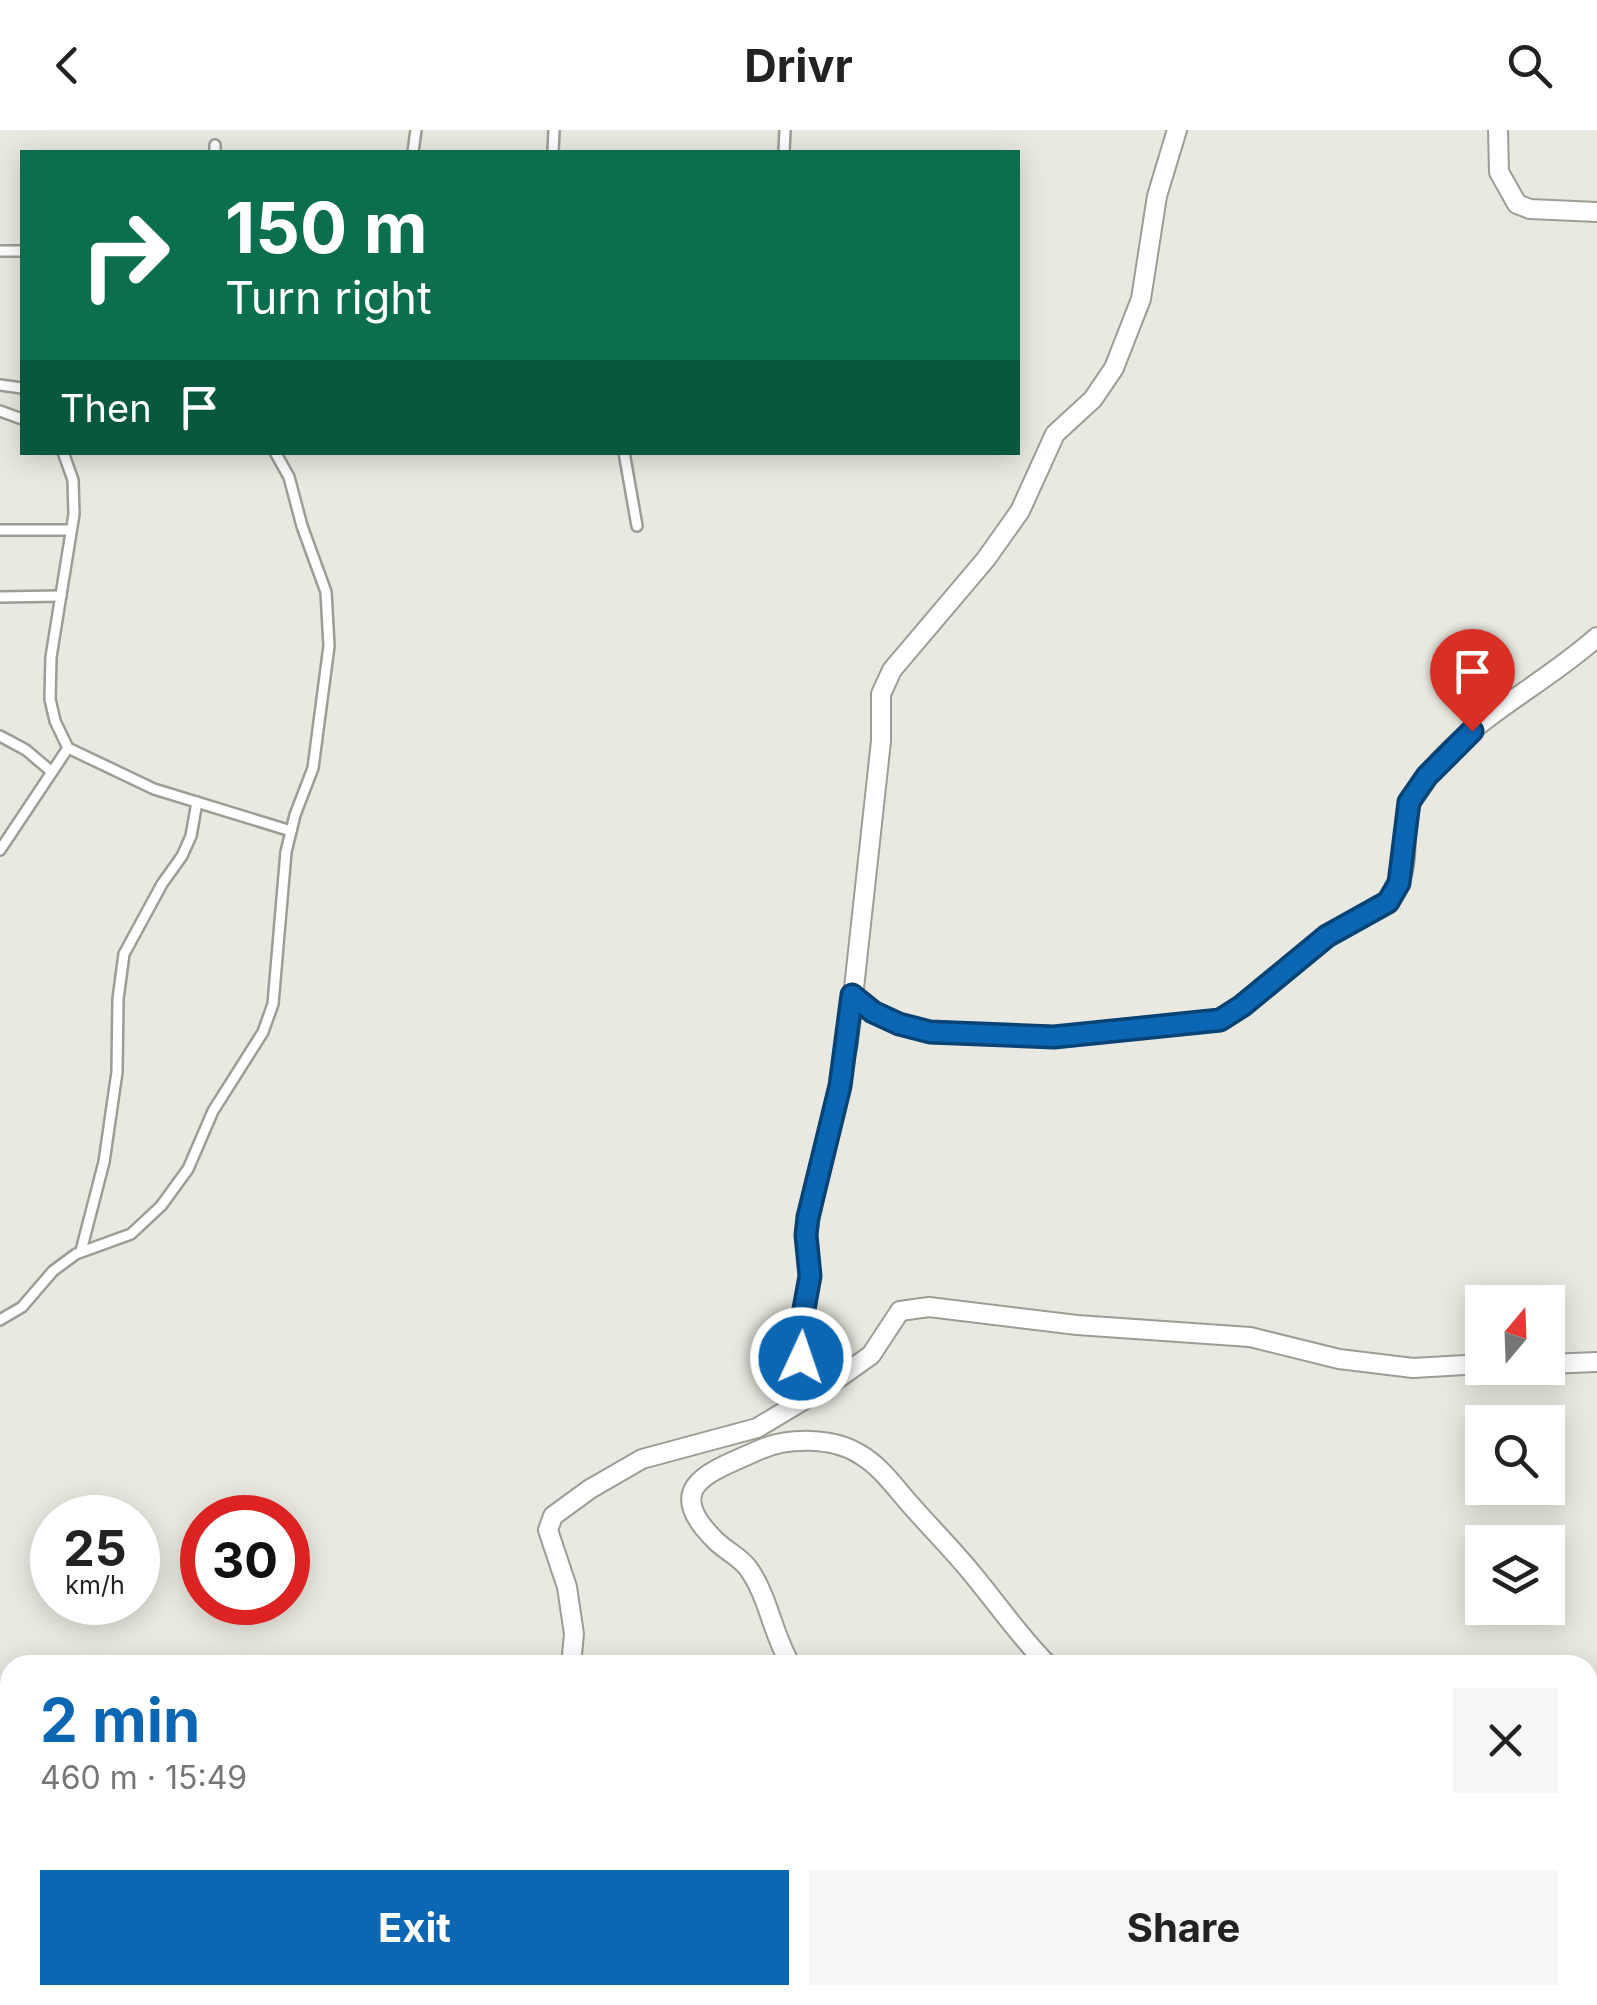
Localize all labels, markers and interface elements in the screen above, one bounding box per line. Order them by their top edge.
icon: back [40,38,95,93]
text: Drivr [744,38,853,93]
icon: search [1502,38,1557,93]
text: 150 m [225,185,428,270]
icon: right [60,190,190,320]
text: Turn right [225,270,432,325]
icon: arrive [172,380,227,435]
text: Then [60,385,152,431]
pin [1430,629,1515,732]
icon: arrive [1445,644,1500,699]
north arrow [1465,1285,1565,1385]
map controls [1465,1285,1565,1625]
position arrow [749,1306,853,1410]
button: search [1465,1405,1565,1505]
speed limit sign: 30 [180,1495,310,1625]
text: 25 [63,1518,127,1578]
button: layers [1465,1525,1565,1625]
text: km/h [65,1570,125,1600]
text: 2 min [40,1684,200,1756]
button: close [1453,1688,1558,1793]
text: 460 m · 15:49 [40,1758,247,1797]
button: Exit [40,1870,789,1985]
button: Share [809,1870,1558,1985]

